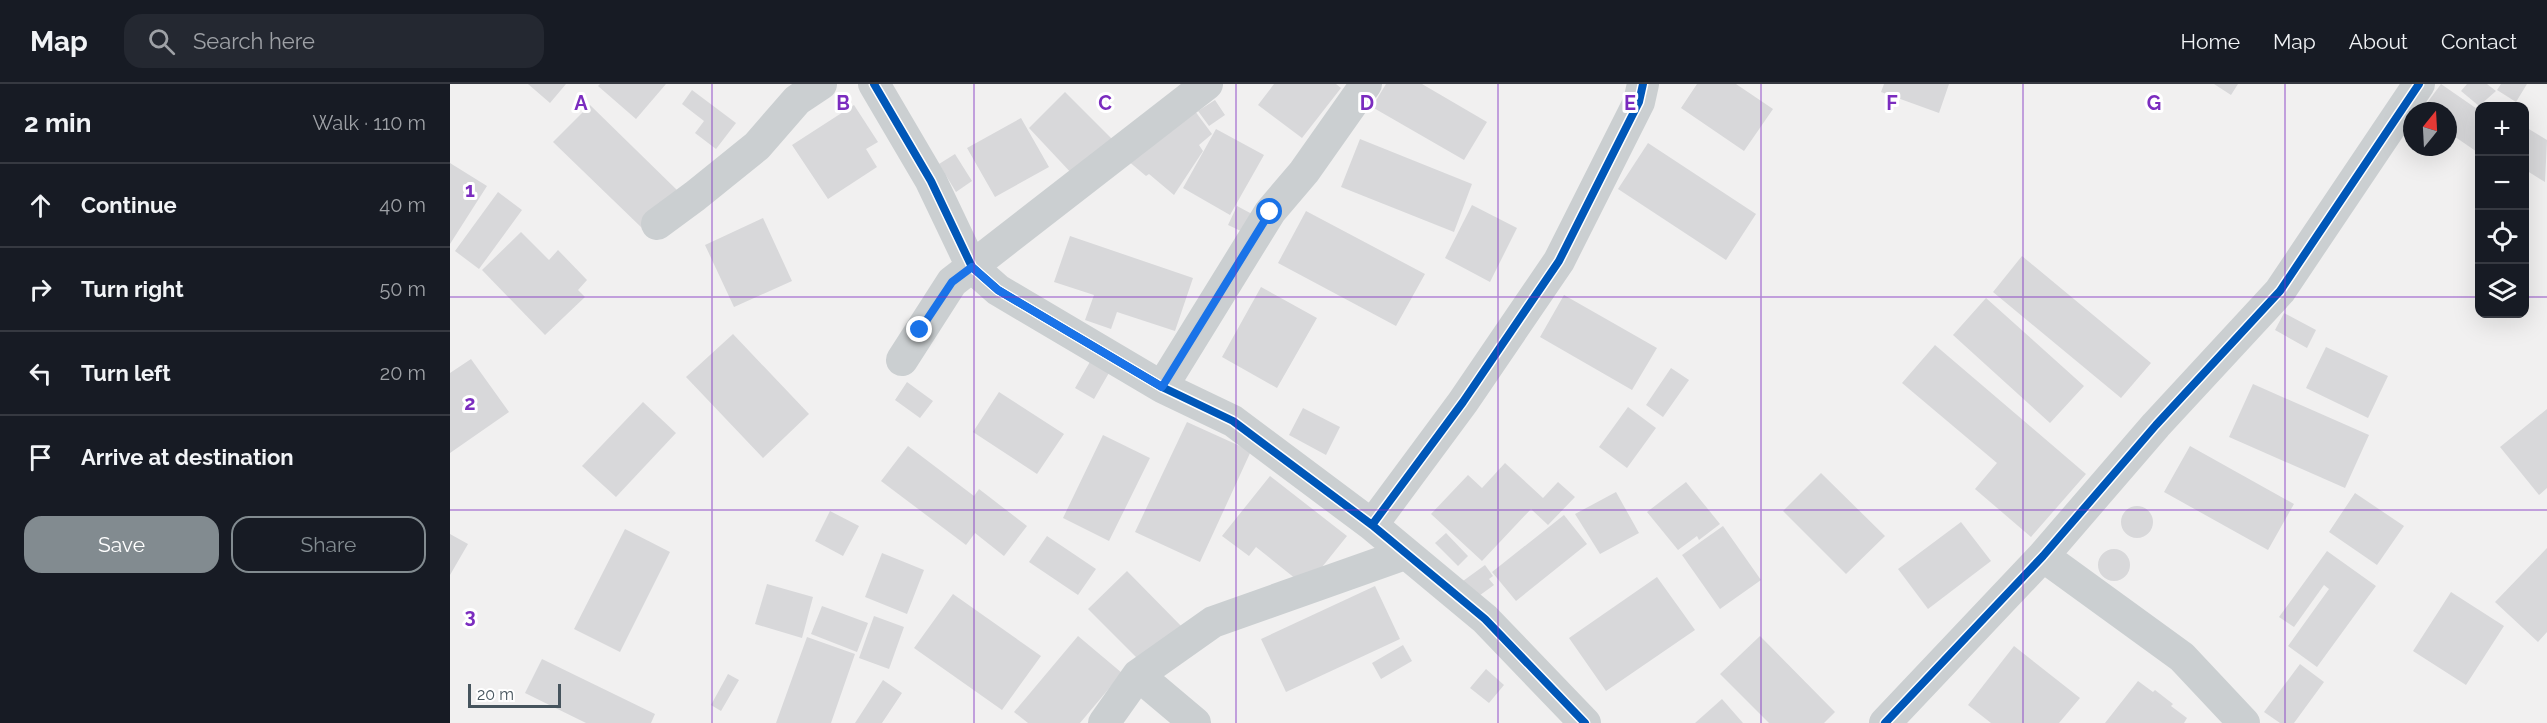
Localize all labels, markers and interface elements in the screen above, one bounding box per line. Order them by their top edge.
search box [124,14,544,68]
text: Map [30,25,88,58]
icon: search [145,25,178,58]
text: Search here [193,28,315,54]
text: Home [2181,29,2240,54]
text: Map [2273,29,2316,54]
text: About [2349,29,2408,54]
text: Contact [2441,29,2517,54]
text: A [574,91,588,115]
text: B [836,91,850,115]
text: C [1098,91,1112,115]
text: D [1360,91,1374,115]
text: E [1624,91,1636,115]
text: F [1886,91,1898,115]
text: G [2147,91,2161,115]
north arrow [2403,102,2457,156]
map controls [2475,102,2529,318]
button: + [2475,102,2529,156]
text: 2 min [24,108,91,138]
text: Walk · 110 m [312,111,426,135]
button: − [2475,156,2529,210]
text: 1 [465,178,475,202]
icon: ahead [24,189,57,222]
text: Continue [81,192,177,218]
text: 40 m [379,193,426,217]
route start [1256,198,1282,224]
button: locate [2475,210,2529,264]
button: layers [2475,264,2529,318]
icon: right [24,273,57,306]
text: Turn right [81,276,184,302]
text: 50 m [379,277,426,301]
route end [906,316,932,342]
icon: left [24,357,57,390]
text: Turn left [81,360,171,386]
text: 20 m [380,361,426,385]
text: 2 [464,391,476,415]
icon: arrive [24,441,57,474]
text: Arrive at destination [81,444,294,470]
button: Save [24,516,219,573]
button: Share [231,516,426,573]
text: 3 [464,604,476,628]
scale bar [468,681,561,708]
text: 20 m [477,685,514,704]

